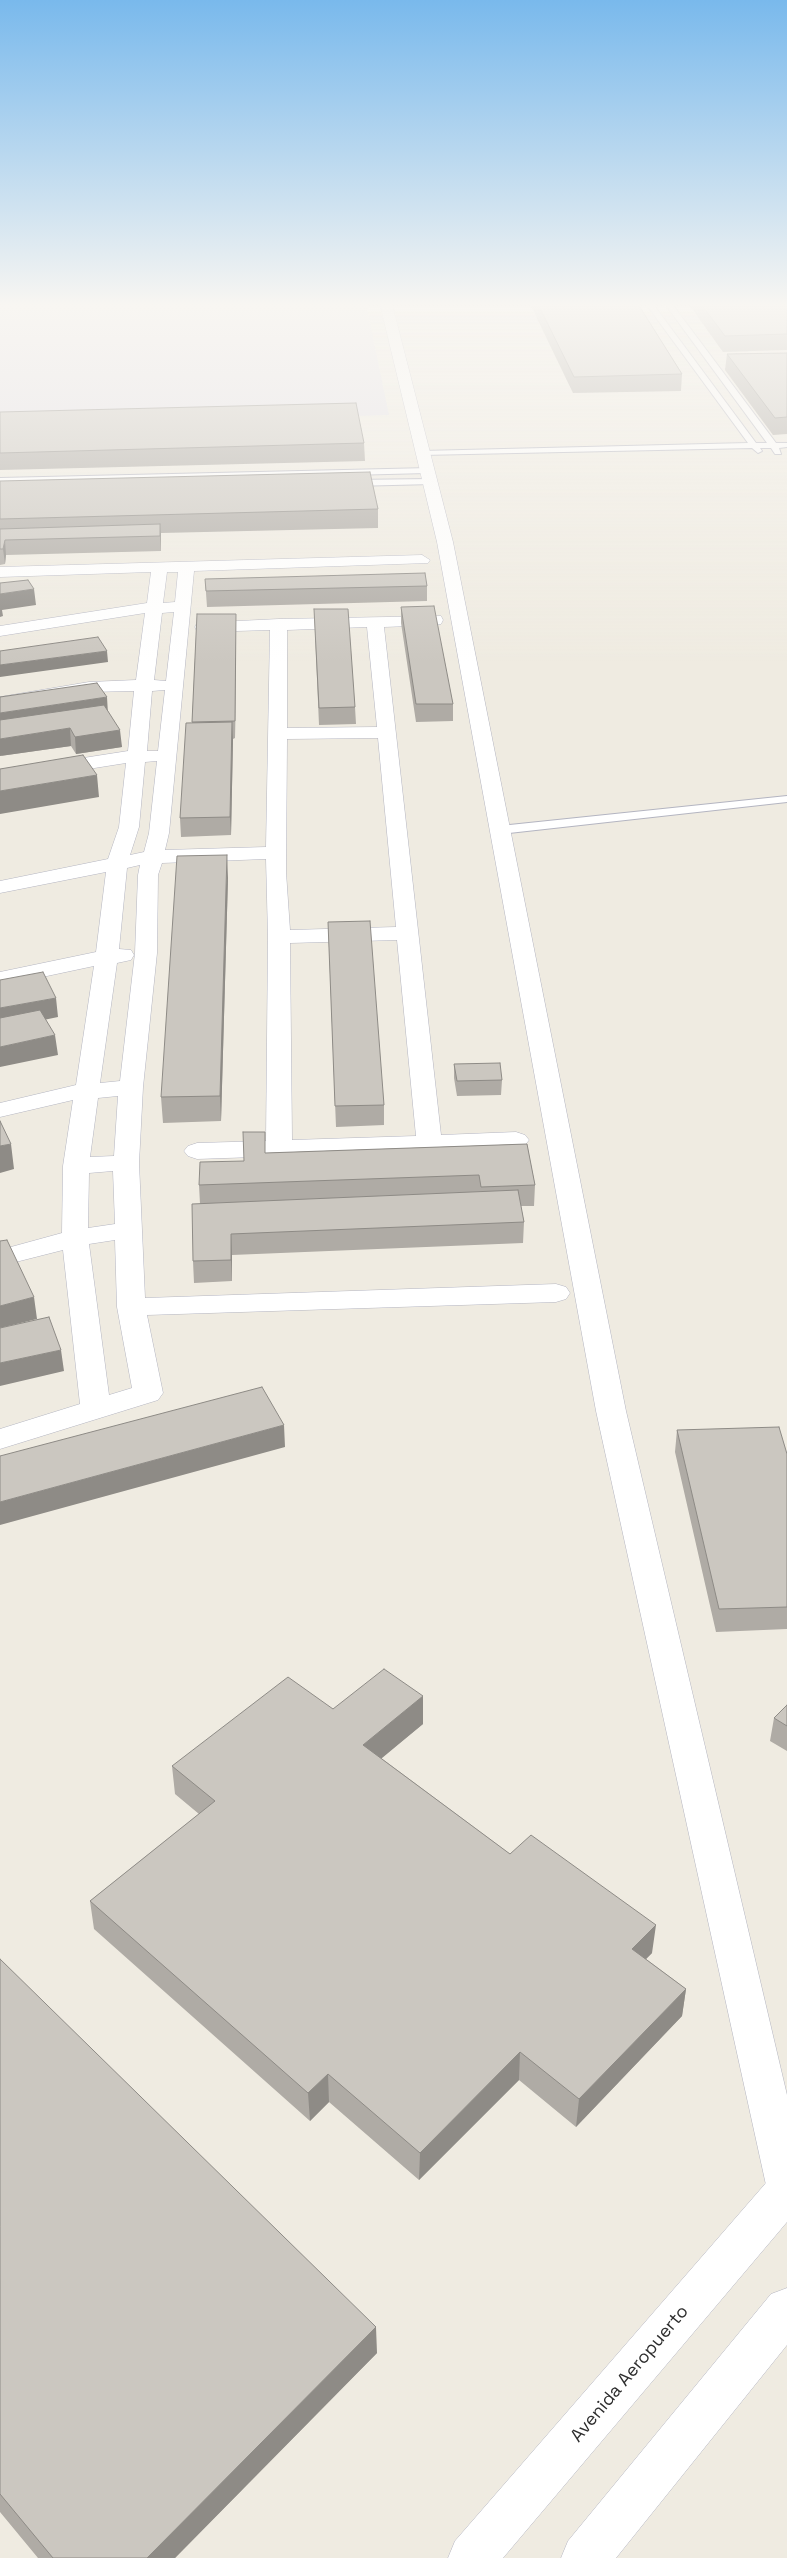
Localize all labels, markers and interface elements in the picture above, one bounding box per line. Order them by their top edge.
street label: Avenida Aeropuerto [567,2301,693,2447]

